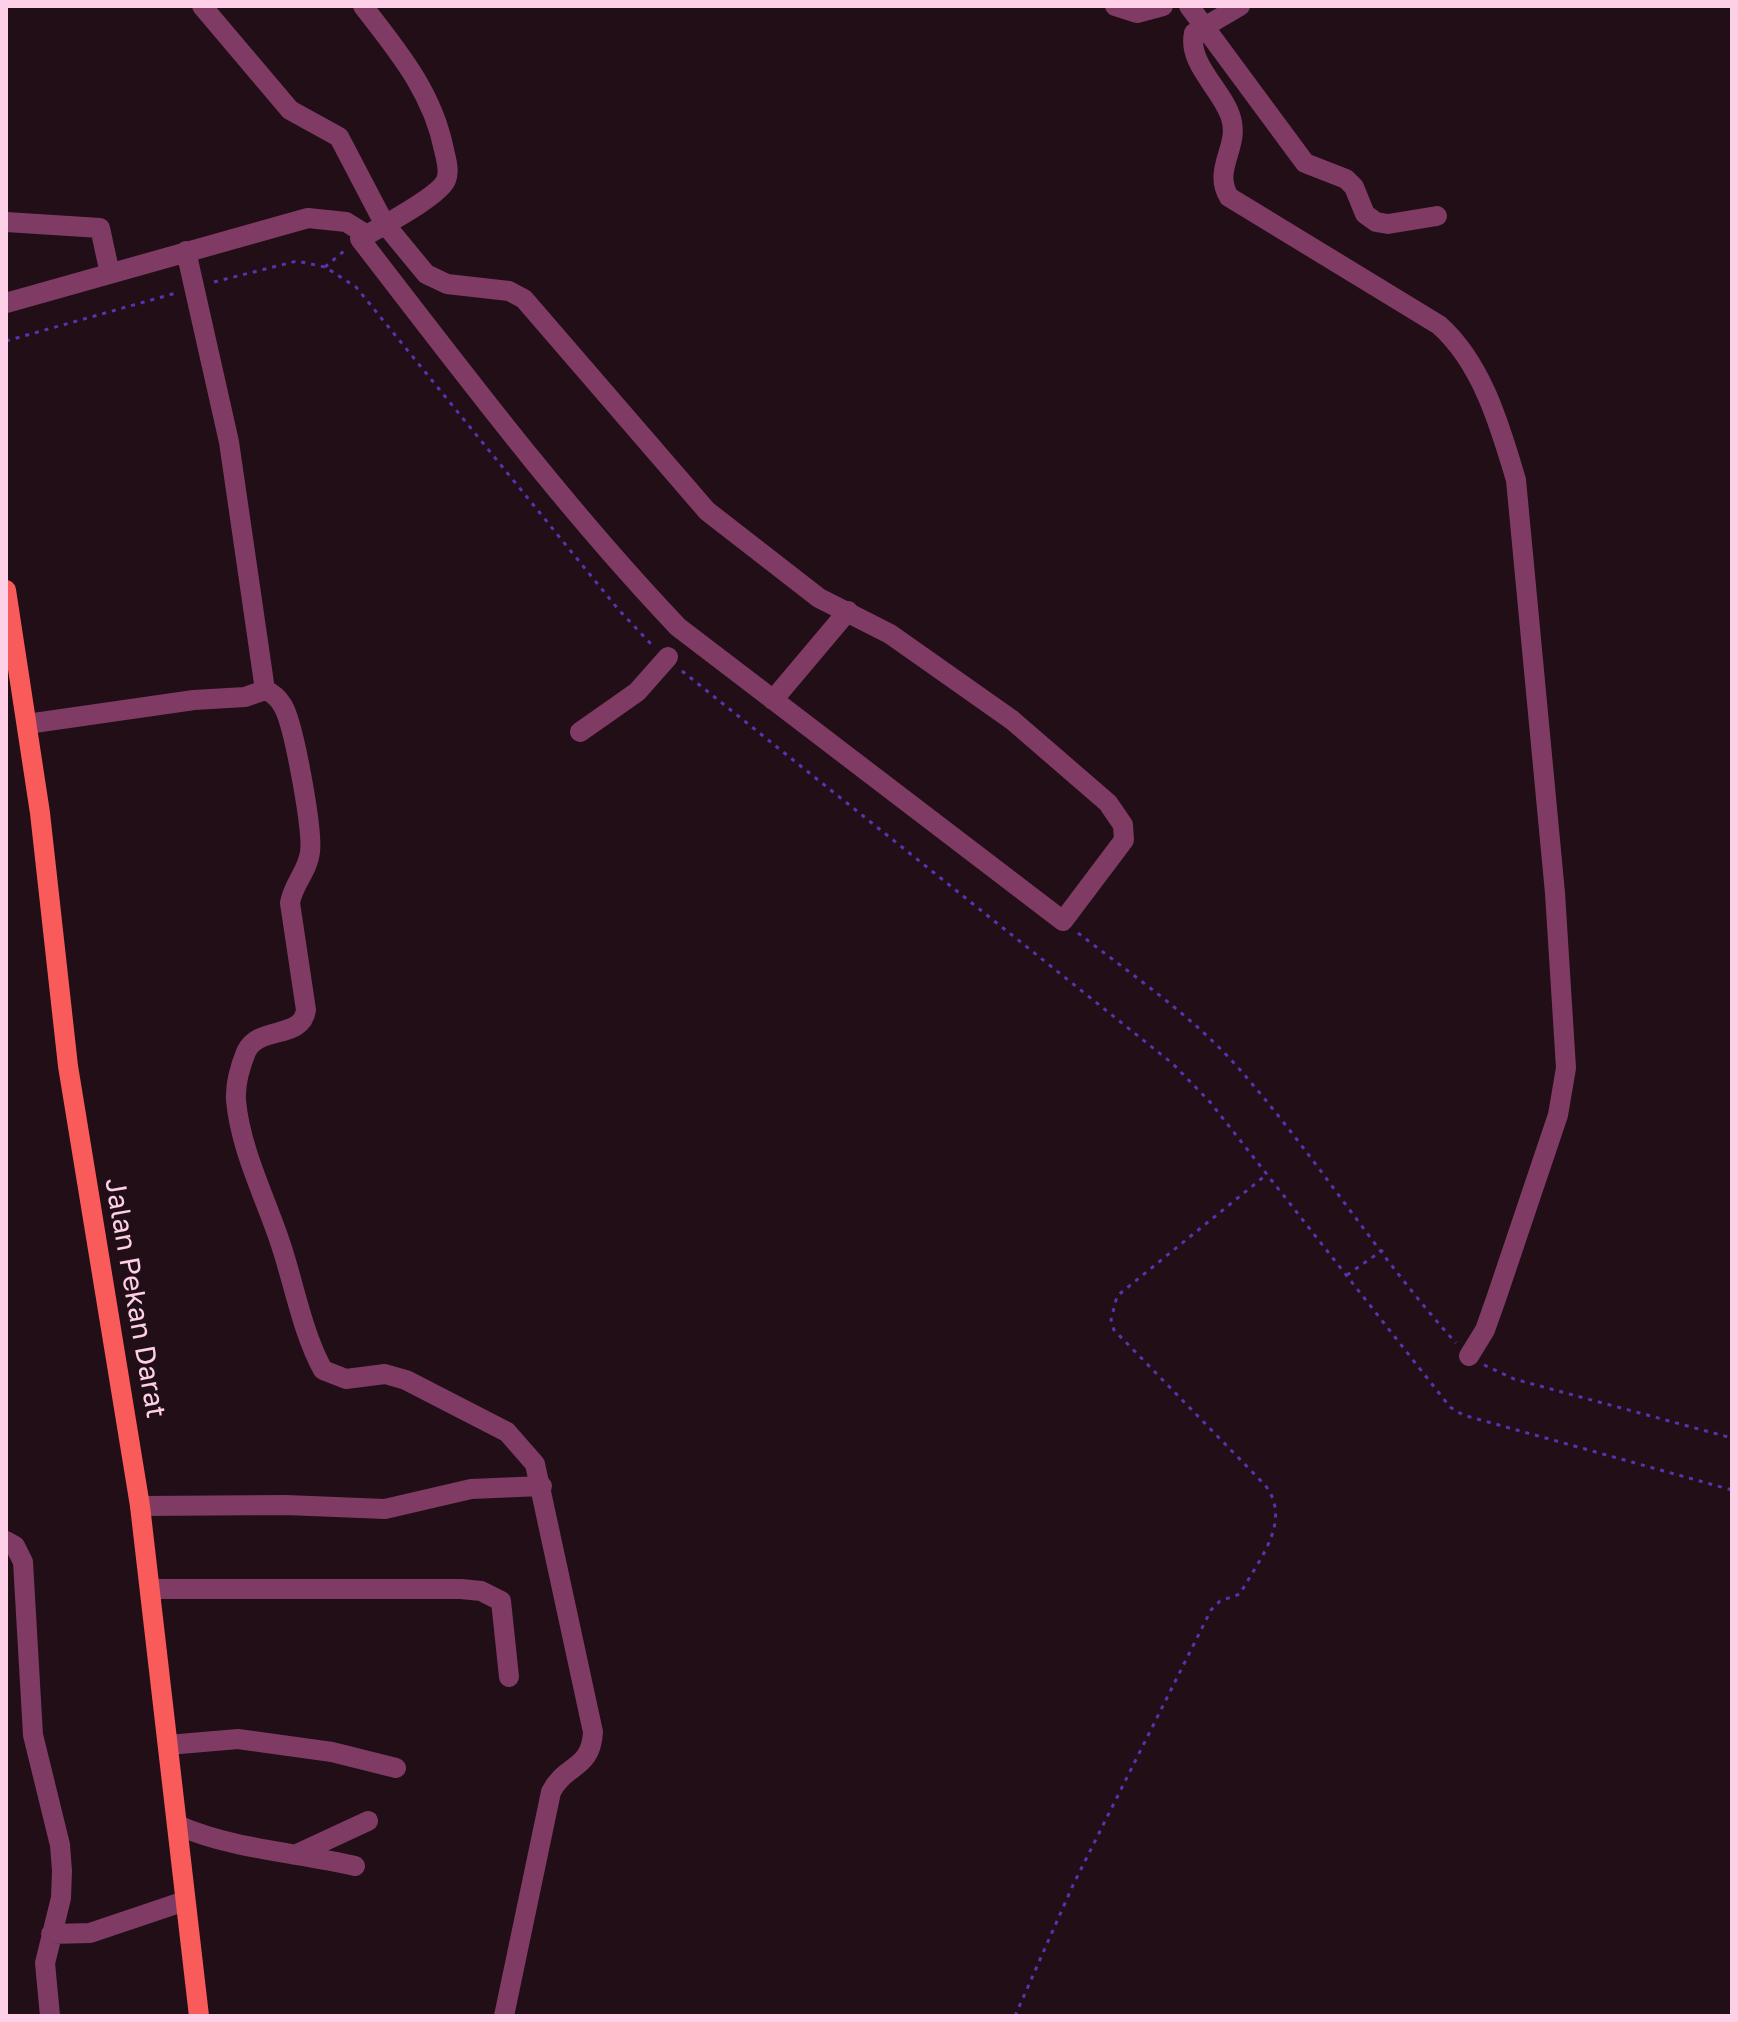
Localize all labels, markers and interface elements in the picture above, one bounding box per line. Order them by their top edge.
street label: Jalan Pekan Darat [97,1175,173,1421]

